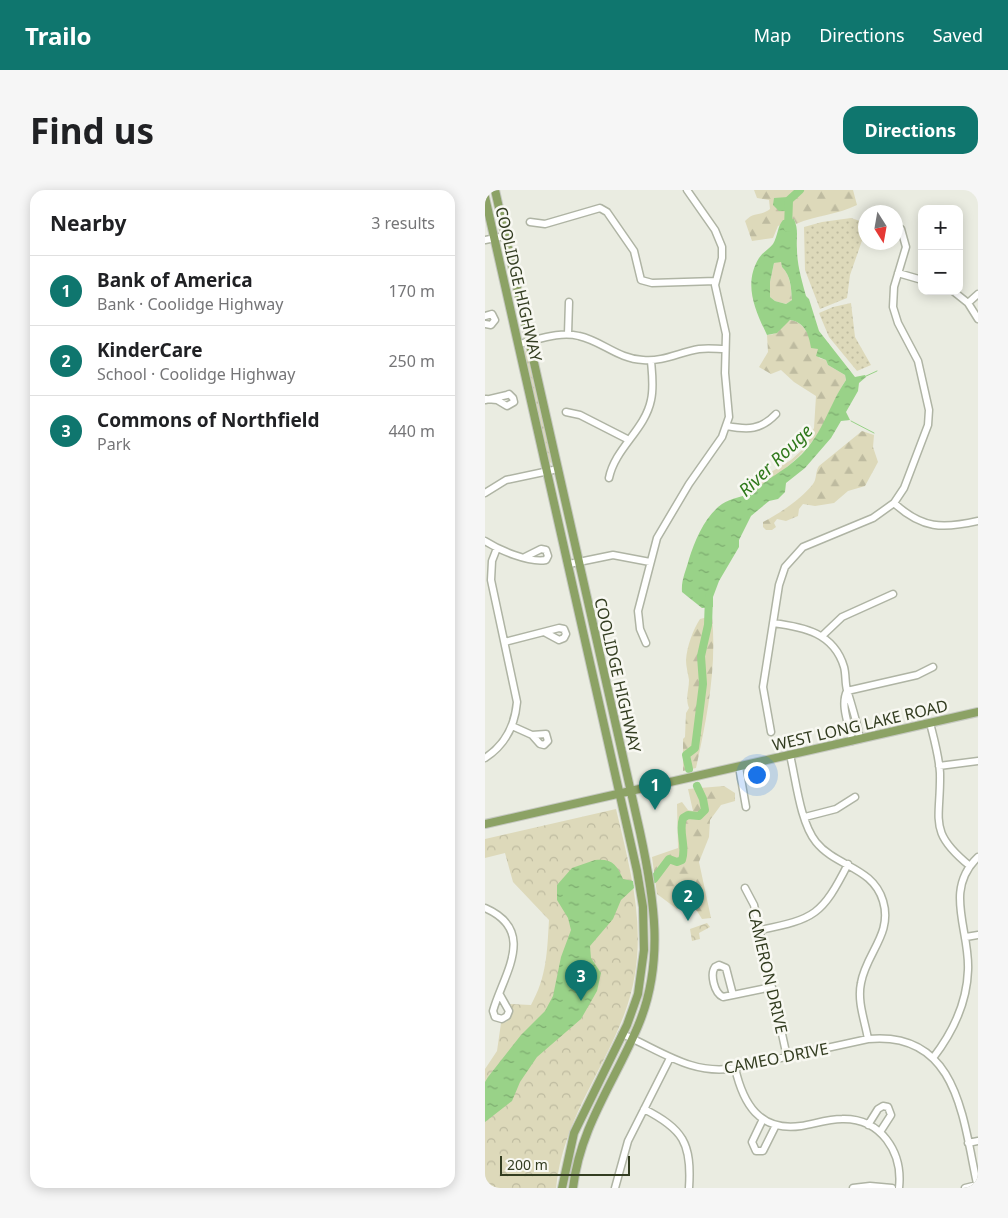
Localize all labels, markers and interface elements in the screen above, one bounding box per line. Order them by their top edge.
text: Trailo [25,19,92,52]
text: Map [754,23,791,47]
text: Directions [819,23,905,47]
text: Saved [933,23,983,47]
button: Directions [843,106,978,154]
text: Find us [30,107,154,154]
street label: COOLIDGE HIGHWAY [490,204,548,365]
north arrow [858,205,903,250]
map controls [918,205,963,295]
button: + [918,205,963,250]
text: Nearby [50,209,126,237]
text: 3 results [371,212,435,234]
button: − [918,250,963,295]
text: Bank of America [97,267,253,293]
text: 1 [61,280,71,302]
text: 170 m [388,280,435,302]
text: Bank · Coolidge Highway [97,293,283,315]
text: KinderCare [97,337,203,363]
text: 2 [61,350,71,372]
text: 250 m [388,350,435,372]
text: School · Coolidge Highway [97,363,295,385]
text: Commons of Northfield [97,407,319,433]
water label: River Rouge [733,419,817,501]
text: 3 [61,420,71,442]
text: 440 m [388,420,435,442]
text: Park [97,433,131,455]
street label: COOLIDGE HIGHWAY [589,595,647,756]
street label: WEST LONG LAKE ROAD [770,694,950,756]
your location [744,762,770,788]
pin: 1 [639,769,671,810]
pin: 2 [672,880,704,921]
street label: CAMERON DRIVE [743,906,793,1036]
pin: 3 [565,960,597,1001]
street label: CAMEO DRIVE [722,1037,830,1079]
scale bar [500,1153,630,1176]
text: 200 m [507,1155,548,1174]

